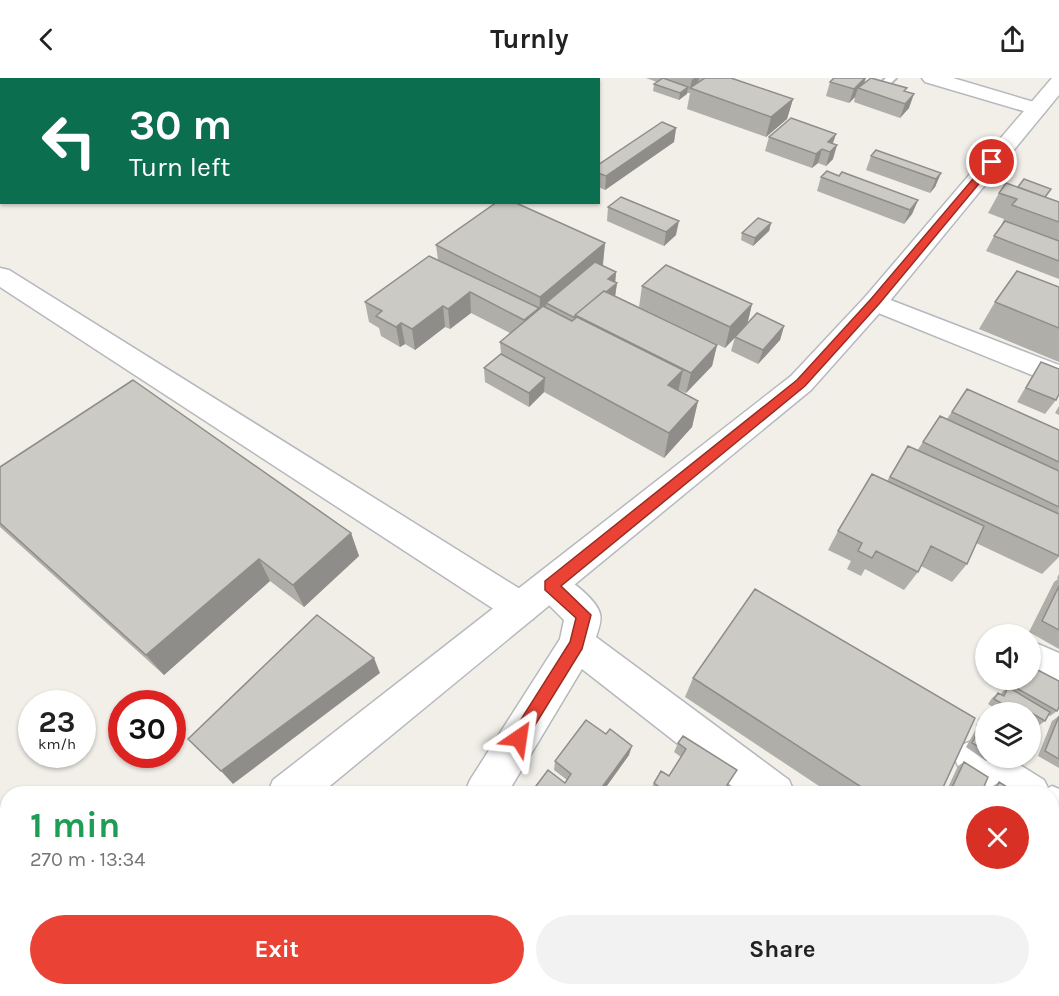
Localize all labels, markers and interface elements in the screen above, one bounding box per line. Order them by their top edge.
icon: back [30,23,63,56]
text: Turnly [490,23,569,55]
icon: share [996,23,1029,56]
text: 30 m [129,100,232,150]
icon: left [30,102,108,180]
pin [966,136,1017,187]
icon: arrive [975,145,1008,178]
text: Turn left [129,151,230,183]
map controls [975,624,1041,768]
button: sound [975,624,1041,690]
speed limit sign: 30 [108,690,186,768]
button: layers [975,702,1041,768]
text: 23 [39,704,75,740]
position arrow [487,706,551,770]
text: km/h [38,735,76,753]
text: 1 min [30,804,120,846]
button: close [966,806,1029,869]
text: 270 m · 13:34 [30,848,145,871]
button: Exit [30,915,524,984]
button: Share [536,915,1029,984]

